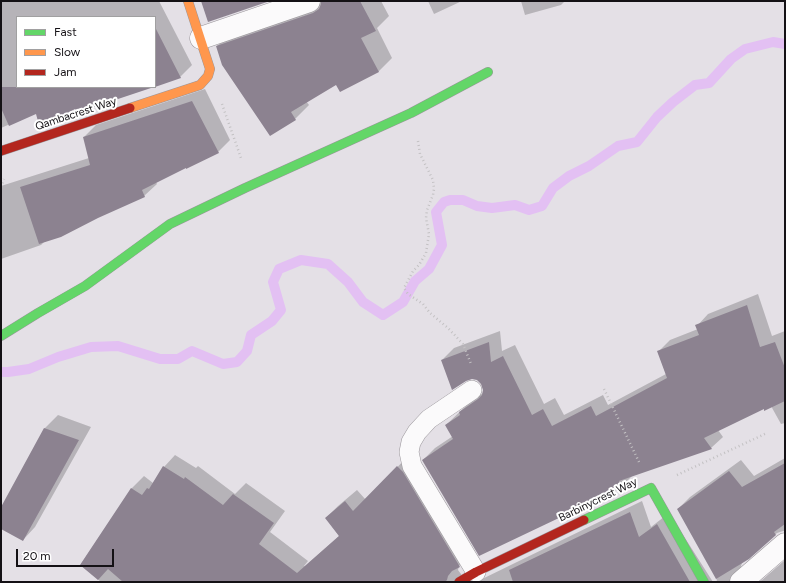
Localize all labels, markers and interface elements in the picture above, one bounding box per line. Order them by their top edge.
legend [16,16,156,88]
text: Fast [54,25,77,39]
text: Slow [54,45,80,59]
text: Jam [54,65,77,79]
street label: Qambacrest Way [34,95,118,133]
street label: Barbinycrest Way [557,475,639,525]
scale bar [18,541,116,567]
text: 20 m [23,549,51,563]

